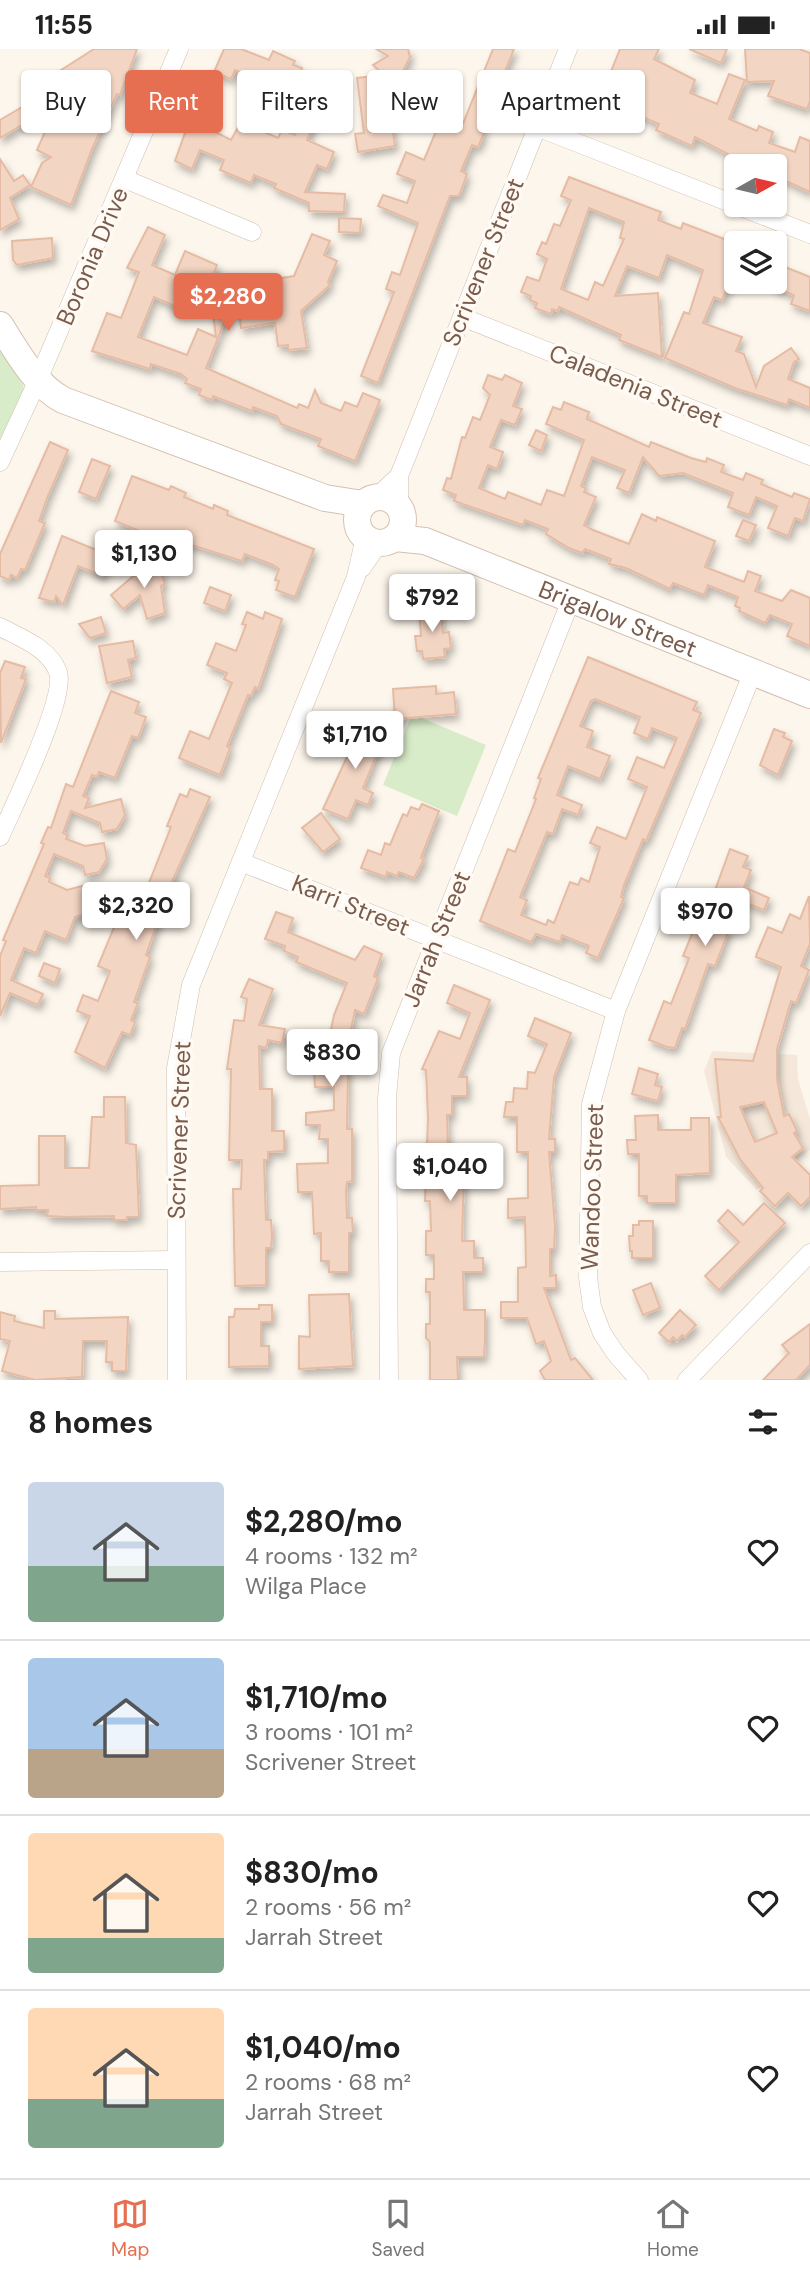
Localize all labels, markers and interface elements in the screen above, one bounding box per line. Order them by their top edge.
text: 11:55 [35,8,93,42]
chip: Buy [21,70,111,133]
chip: Rent [125,70,223,133]
chip: Filters [237,70,353,133]
chip: New [367,70,463,133]
chip: Apartment [477,70,645,133]
north arrow [724,154,788,217]
map controls [724,154,787,294]
street label: Scrivener Street [435,173,531,351]
street label: Boronia Drive [49,182,135,330]
button: layers [724,231,787,294]
pin: $2,280 [171,273,285,333]
text: $2,280 [190,281,266,311]
street label: Caladenia Street [545,337,727,435]
pin: $1,130 [87,531,201,590]
text: $1,130 [111,538,177,568]
street label: Brigalow Street [534,573,702,664]
pin: $792 [391,575,473,634]
text: $792 [405,582,459,612]
pin: $1,710 [298,711,412,771]
text: $1,710 [322,719,388,749]
street label: Jarrah Street [395,866,477,1012]
street label: Karri Street [287,867,415,943]
pin: $2,320 [79,883,193,942]
pin: $970 [664,888,746,948]
text: $2,320 [98,890,174,920]
text: $970 [677,896,733,926]
pin: $830 [291,1030,373,1089]
text: $830 [303,1037,361,1067]
street label: Scrivener Street [160,1040,198,1220]
street label: Wandoo Street [574,1103,610,1271]
pin: $1,040 [393,1143,507,1203]
text: $1,040 [412,1151,488,1181]
text: 8 homes [28,1403,153,1442]
icon: filters [744,1403,782,1441]
text: $2,280/mo [245,1502,403,1541]
icon: home [84,1510,168,1594]
icon: heart [744,1533,782,1571]
text: 4 rooms · 132 m² [245,1541,417,1571]
text: Wilga Place [245,1571,367,1601]
text: $1,710/mo [245,1678,388,1717]
icon: home [84,1686,168,1770]
icon: heart [744,1709,782,1747]
text: 3 rooms · 101 m² [245,1717,413,1747]
text: Scrivener Street [245,1747,416,1777]
text: $830/mo [245,1853,379,1892]
icon: home [84,1861,168,1945]
icon: heart [744,1884,782,1922]
text: 2 rooms · 56 m² [245,1892,411,1922]
text: Jarrah Street [245,1922,383,1952]
text: $1,040/mo [245,2028,401,2067]
icon: home [84,2036,168,2120]
icon: heart [744,2059,782,2097]
text: 2 rooms · 68 m² [245,2067,411,2097]
text: Jarrah Street [245,2097,383,2127]
tab: Map [111,2195,149,2262]
tab: Saved [372,2195,425,2262]
tab: Home [647,2195,699,2262]

